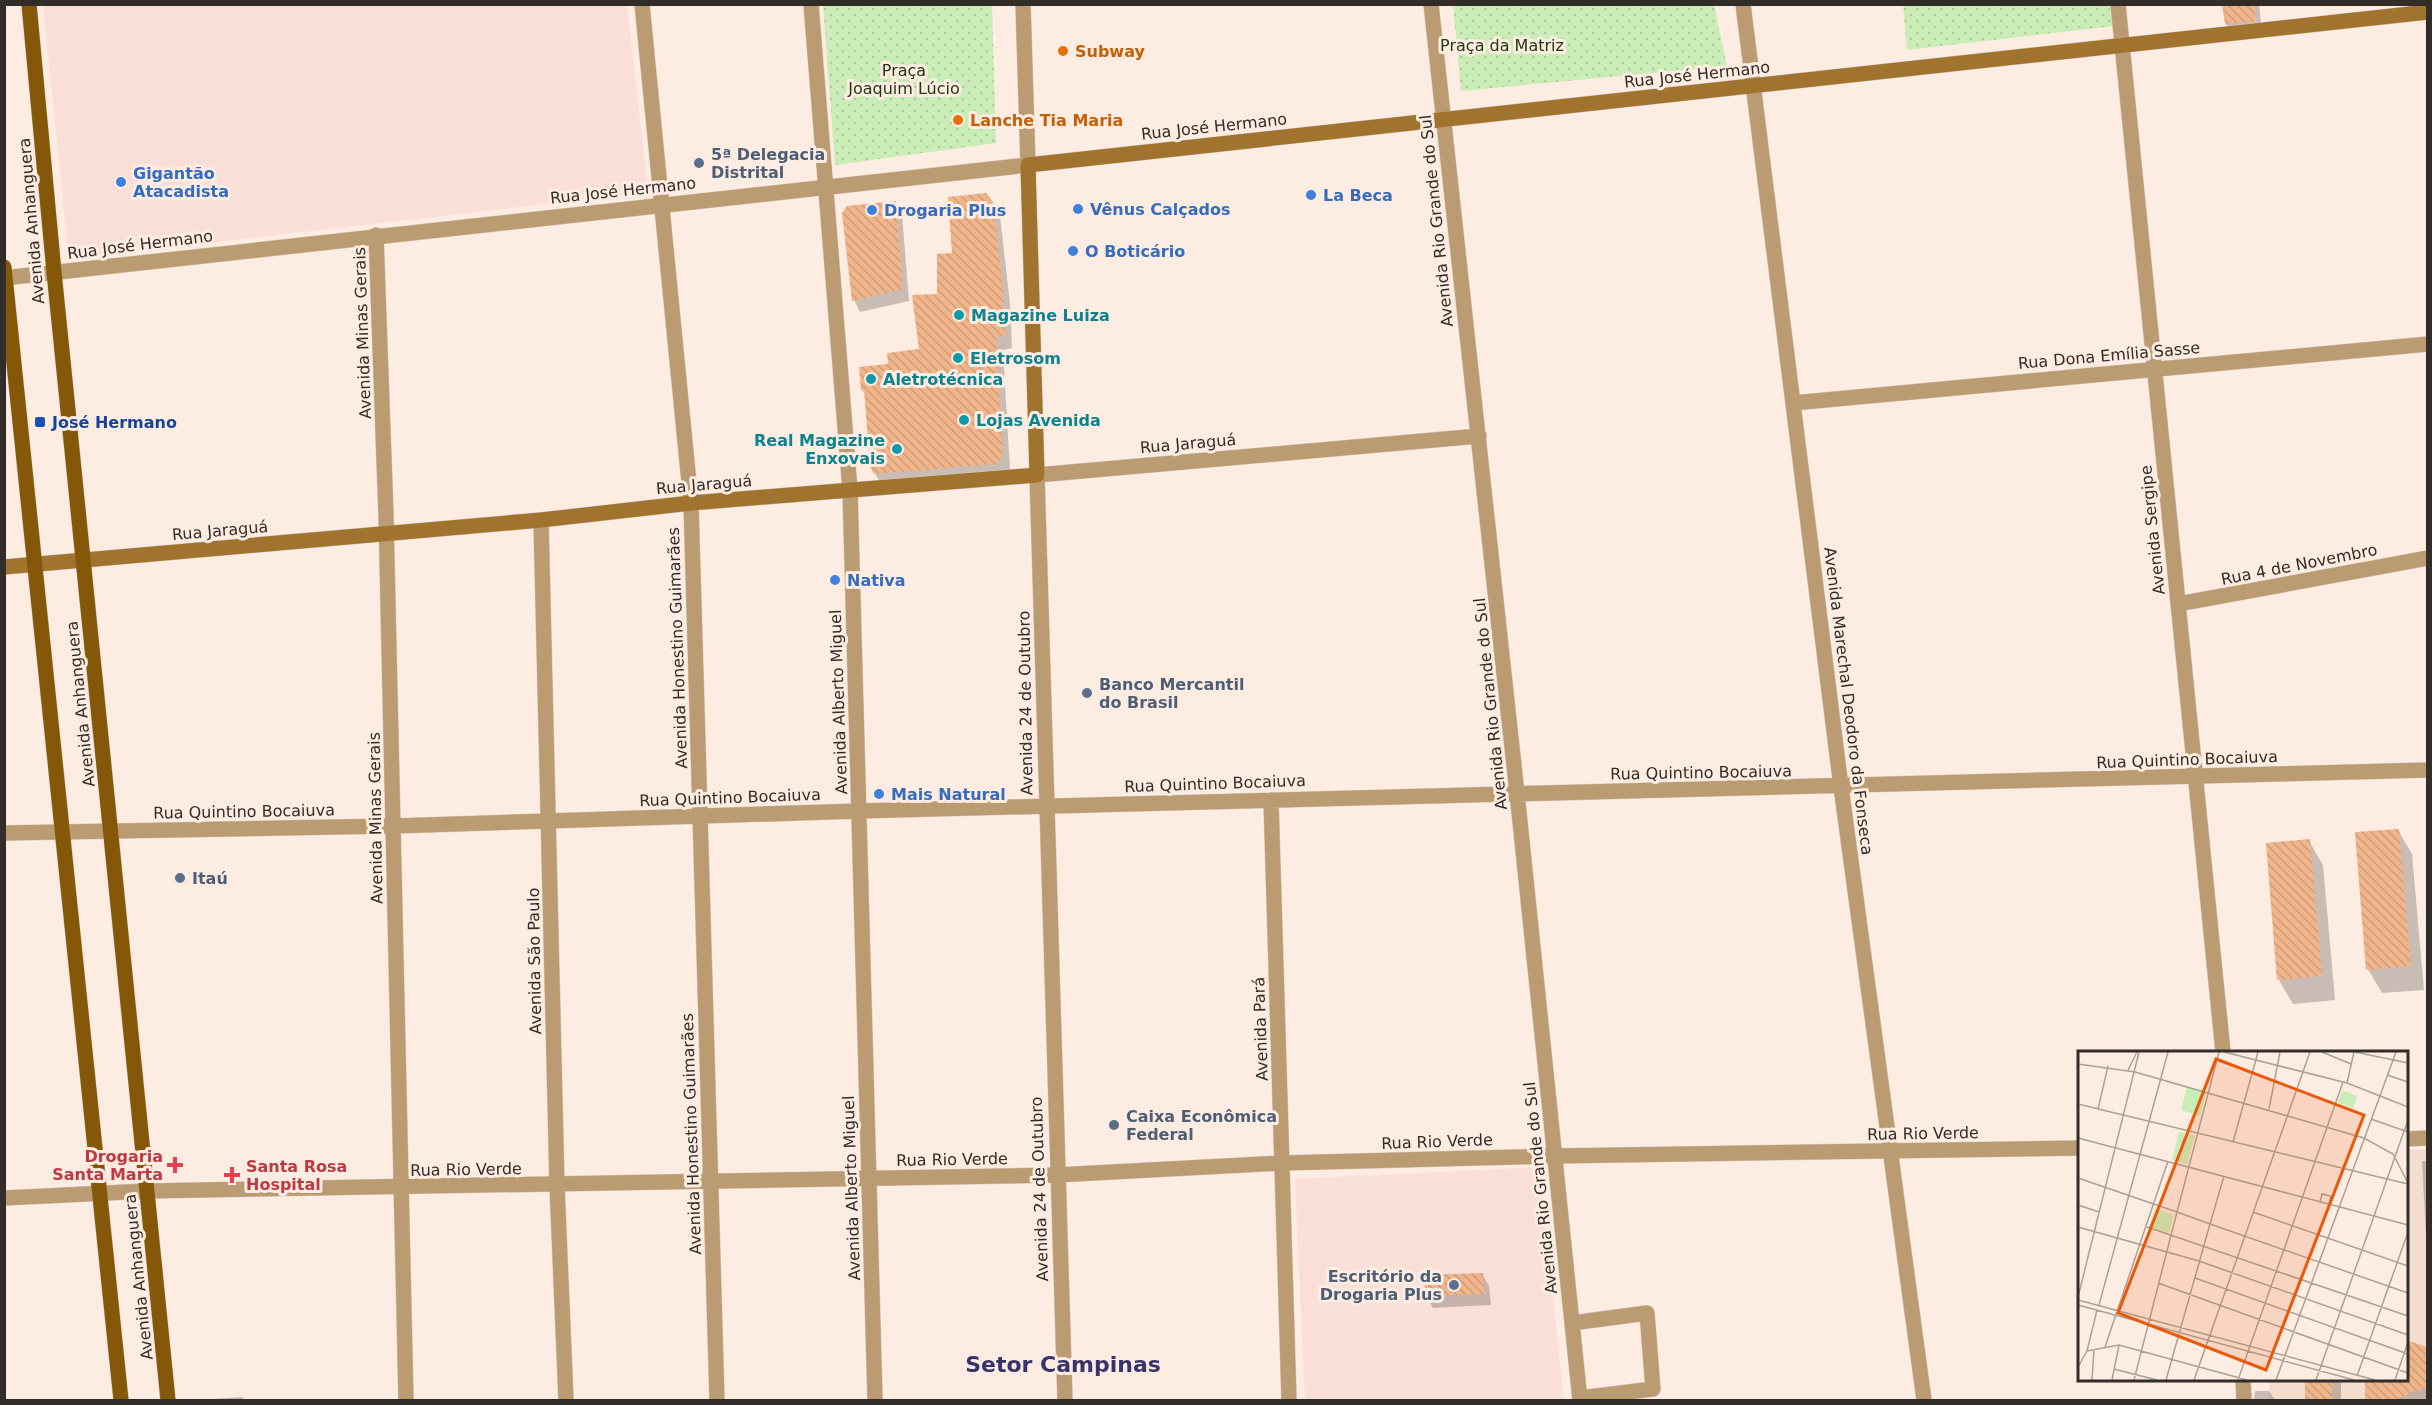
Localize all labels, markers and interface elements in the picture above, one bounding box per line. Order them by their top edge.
park label: Praça da Matriz [1440,36,1564,55]
place label: Subway [1075,42,1145,61]
marker: Subway [1056,44,1070,58]
street label: Rua José Hermano [1623,57,1771,92]
park label: Praça Joaquim Lúcio [847,61,960,98]
street label: Rua José Hermano [1140,109,1288,144]
place label: Lanche Tia Maria [970,111,1123,130]
marker: Lanche Tia Maria [951,113,965,127]
street label: Avenida Rio Grande do Sul [1416,114,1457,328]
street label: Avenida Anhanguera [15,137,48,305]
place label: 5ª Delegacia Distrital [711,145,825,182]
marker: 5ª Delegacia Distrital [692,156,706,170]
place label: Gigantão Atacadista [133,164,229,201]
street label: Rua José Hermano [549,173,697,208]
marker: Gigantão Atacadista [114,175,128,189]
place label: La Beca [1323,186,1393,205]
marker: La Beca [1304,188,1318,202]
place label: Vênus Calçados [1090,200,1231,219]
place label: Drogaria Plus [884,201,1006,220]
marker: Vênus Calçados [1071,202,1085,216]
marker: Drogaria Plus [865,203,879,217]
street label: Rua José Hermano [66,226,214,263]
place label: O Boticário [1085,242,1185,261]
marker: O Boticário [1066,244,1080,258]
street label: Avenida Minas Gerais [350,247,375,419]
place label: Magazine Luiza [971,306,1110,325]
marker: Magazine Luiza [952,308,966,322]
street label: Rua Dona Emília Sasse [2017,338,2201,373]
place label: Eletrosom [970,349,1061,368]
marker: Eletrosom [951,351,965,365]
place label: Aletrotécnica [883,370,1003,389]
marker: Aletrotécnica [864,372,878,386]
place label: Lojas Avenida [976,411,1101,430]
place label: José Hermano [51,413,177,432]
marker: Lojas Avenida [957,413,971,427]
marker: José Hermano [33,415,47,429]
street label: Rua Jaraguá [1139,430,1237,457]
place label: Real Magazine Enxovais [754,431,885,468]
marker: Real Magazine Enxovais [890,442,904,456]
street label: Avenida Sergipe [2136,464,2169,596]
street label: Rua Jaraguá [655,471,753,498]
street label: Rua Jaraguá [171,517,269,544]
street label: Avenida Honestino Guimarães [664,527,691,769]
street label: Rua 4 de Novembro [2219,540,2379,589]
street label: Avenida Marechal Deodoro da Fonseca [1820,546,1877,856]
place label: Nativa [847,571,906,590]
marker: Nativa [828,573,842,587]
street label: Avenida Rio Grande do Sul [1470,597,1511,811]
street label: Avenida Alberto Miguel [826,609,851,795]
street label: Avenida 24 de Outubro [1014,610,1037,796]
street label: Avenida Anhanguera [62,620,99,788]
place label: Banco Mercantil do Brasil [1099,675,1244,712]
marker: Banco Mercantil do Brasil [1080,686,1094,700]
street label: Avenida Minas Gerais [365,732,386,904]
street label: Rua Quintino Bocaiuva [2096,747,2278,772]
street label: Rua Quintino Bocaiuva [1610,761,1792,784]
street label: Rua Quintino Bocaiuva [1124,771,1306,796]
street label: Rua Quintino Bocaiuva [639,785,821,810]
place label: Mais Natural [891,785,1006,804]
marker: Mais Natural [872,787,886,801]
street label: Rua Quintino Bocaiuva [153,800,335,823]
place label: Itaú [192,869,228,888]
marker: Itaú [173,871,187,885]
street label: Avenida São Paulo [524,887,545,1035]
street label: Avenida Pará [1249,977,1272,1081]
street label: Avenida Honestino Guimarães [678,1013,705,1255]
inset map [2078,1051,2408,1381]
street label: Avenida Rio Grande do Sul [1520,1081,1561,1295]
street label: Avenida Alberto Miguel [839,1095,864,1281]
street label: Avenida 24 de Outubro [1027,1096,1052,1282]
place label: Caixa Econômica Federal [1126,1107,1277,1144]
marker: Caixa Econômica Federal [1107,1118,1121,1132]
street label: Rua Rio Verde [1867,1123,1979,1144]
street label: Rua Rio Verde [1381,1130,1493,1153]
place label: Drogaria Santa Marta [52,1147,163,1184]
street label: Rua Rio Verde [896,1149,1008,1170]
place label: Santa Rosa Hospital [246,1157,347,1194]
marker: Drogaria Santa Marta [168,1158,182,1172]
street label: Rua Rio Verde [410,1159,522,1180]
marker: Santa Rosa Hospital [223,1166,241,1184]
street label: Avenida Anhanguera [120,1193,157,1361]
place label: Escritório da Drogaria Plus [1320,1267,1442,1304]
marker: Escritório da Drogaria Plus [1447,1278,1461,1292]
district label: Setor Campinas [965,1352,1161,1377]

